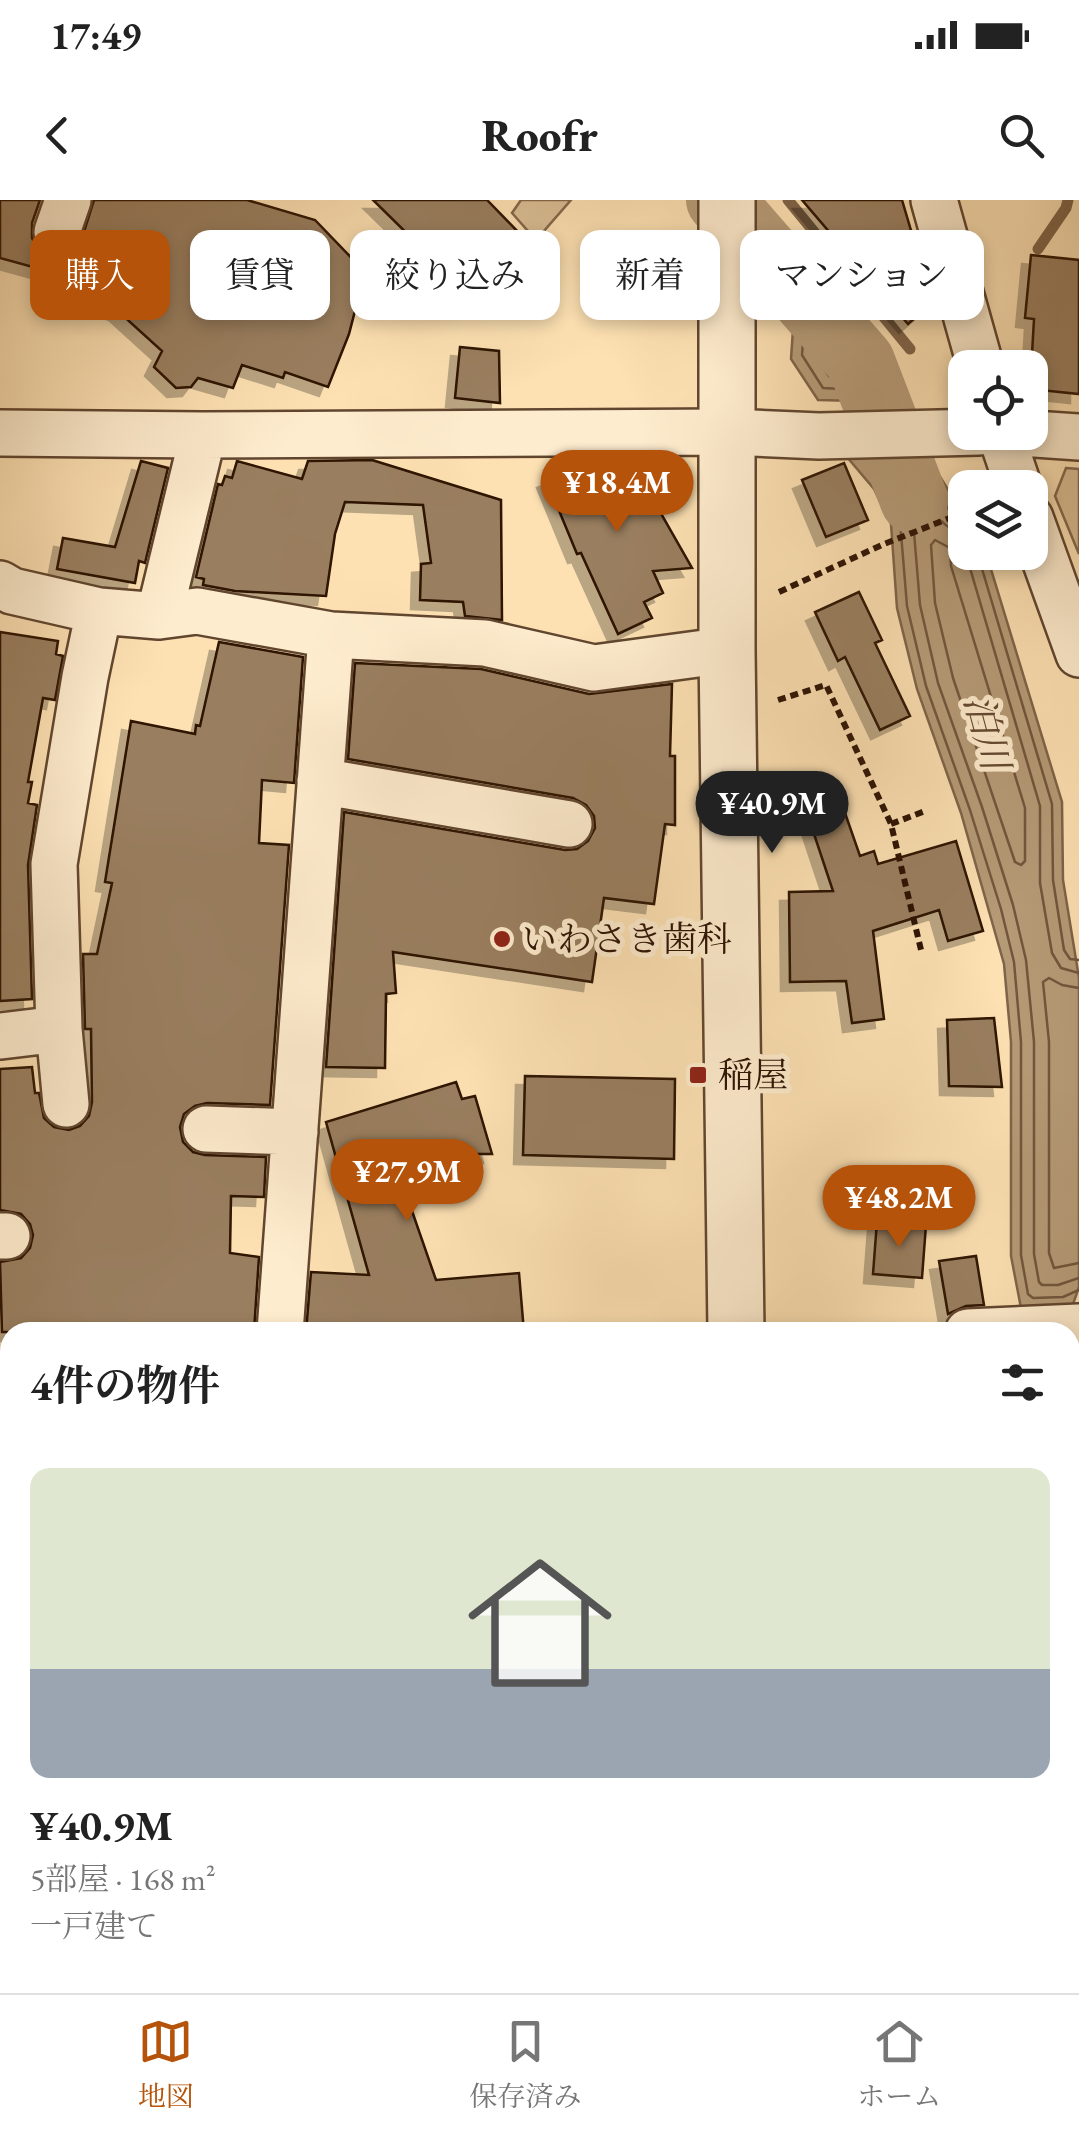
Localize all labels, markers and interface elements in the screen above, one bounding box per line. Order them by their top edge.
text: 17:49 [50,11,141,60]
text: Roofr [481,106,598,164]
icon: back [30,108,85,163]
icon: search [994,108,1049,163]
chip: 購入 [30,230,170,320]
chip: 賃貸 [190,230,330,320]
chip: 絞り込み [350,230,560,320]
chip: 新着 [580,230,720,320]
chip: マンション [740,230,984,320]
map controls [948,350,1048,570]
button: locate [948,350,1048,450]
pin: ¥18.4M [536,450,698,535]
text: ¥18.4M [563,461,671,503]
button: layers [948,470,1048,570]
water label: 泊川 [954,689,1022,779]
pin: ¥40.9M [691,771,853,856]
text: ¥40.9M [718,782,826,824]
place label: いわさき歯科 [522,916,732,961]
marker: いわさき歯科 [491,928,513,950]
place label: 稲屋 [718,1052,788,1097]
marker: 稲屋 [687,1064,709,1086]
pin: ¥27.9M [326,1139,488,1224]
text: ¥27.9M [353,1150,461,1192]
pin: ¥48.2M [818,1165,980,1250]
text: ¥48.2M [845,1176,953,1218]
icon: filters [995,1355,1050,1410]
text: 4件の物件 [30,1358,220,1413]
icon: home [450,1533,630,1713]
text: ¥40.9M [30,1798,173,1853]
text: 5部屋 · 168 m² [30,1858,216,1900]
text: 一戸建て [30,1905,158,1947]
tab: 地図 [138,2014,194,2114]
tab: 保存済み [469,2014,581,2114]
tab: ホーム [857,2014,941,2114]

